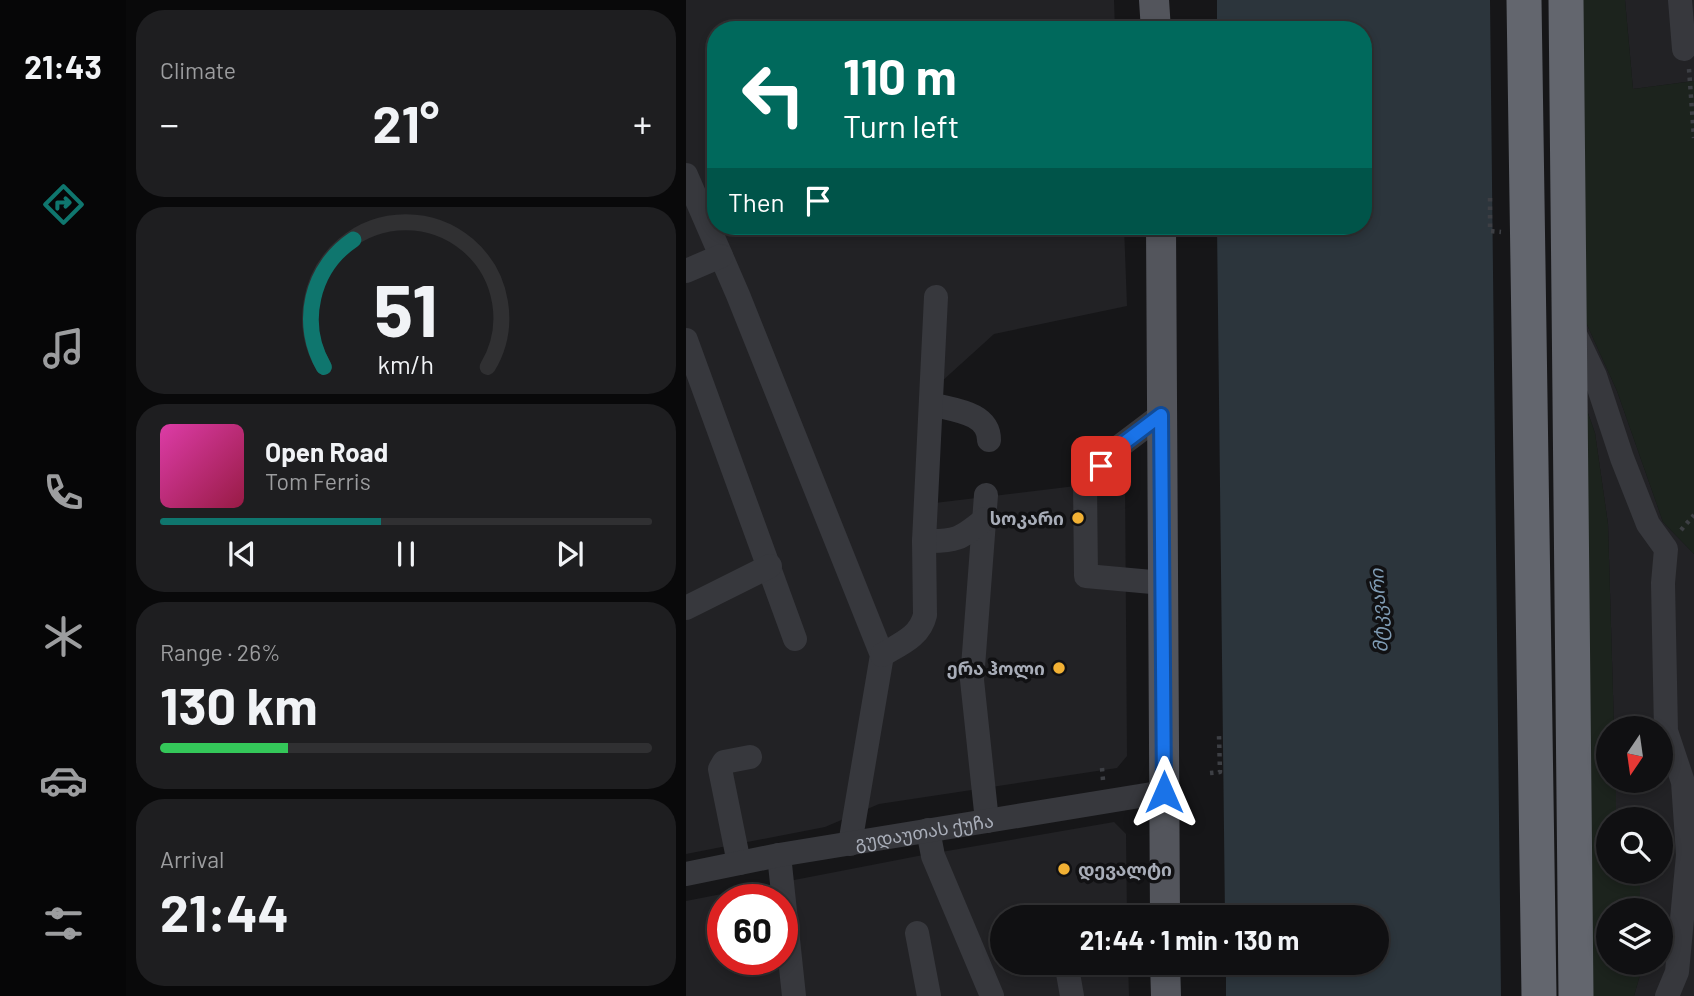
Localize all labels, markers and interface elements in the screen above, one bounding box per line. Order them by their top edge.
text: 110 m [843,46,957,105]
text: 21:43 [24,47,102,85]
icon: left [728,49,819,140]
text: Climate [160,56,236,84]
text: 21° [373,91,439,153]
text: − [160,100,179,146]
text: + [633,100,652,146]
text: Turn left [843,106,960,144]
icon: directions [39,180,88,229]
icon: arrive [799,182,837,220]
text: Then [728,186,785,217]
text: 51 [374,264,438,352]
icon: music [39,324,88,373]
text: km/h [378,349,434,379]
text: Open Road [265,436,388,467]
pin [1071,436,1131,496]
icon: arrive [1082,447,1120,485]
text: Tom Ferris [265,467,371,495]
icon: phone [39,468,88,517]
place label: სოკარი [990,507,1064,529]
marker: სოკარი [1070,510,1086,526]
icon: previous [223,535,261,573]
icon: pause [387,535,425,573]
icon: next [551,535,589,573]
water label: მტკვარი [1364,567,1393,653]
icon: climate [39,612,88,661]
text: Range · 26% [160,638,281,666]
place label: ერა ჰოლი [947,657,1045,680]
marker: ერა ჰოლი [1051,660,1067,676]
text: 130 km [160,673,318,735]
north arrow [1596,716,1673,793]
map controls [1596,716,1673,975]
position arrow [1127,755,1201,829]
icon: car [39,756,88,805]
button: search [1596,807,1673,884]
street label: გუდაუთას ქუჩა [853,809,995,854]
text: Arrival [160,845,224,873]
place label: დევალტი [1078,858,1172,881]
marker: დევალტი [1056,861,1072,877]
text: 21:44 [160,880,289,942]
speed limit sign: 60 [707,884,798,975]
button: layers [1596,898,1673,975]
icon: filters [39,899,88,948]
text: 21:44 · 1 min · 130 m [1080,924,1299,955]

